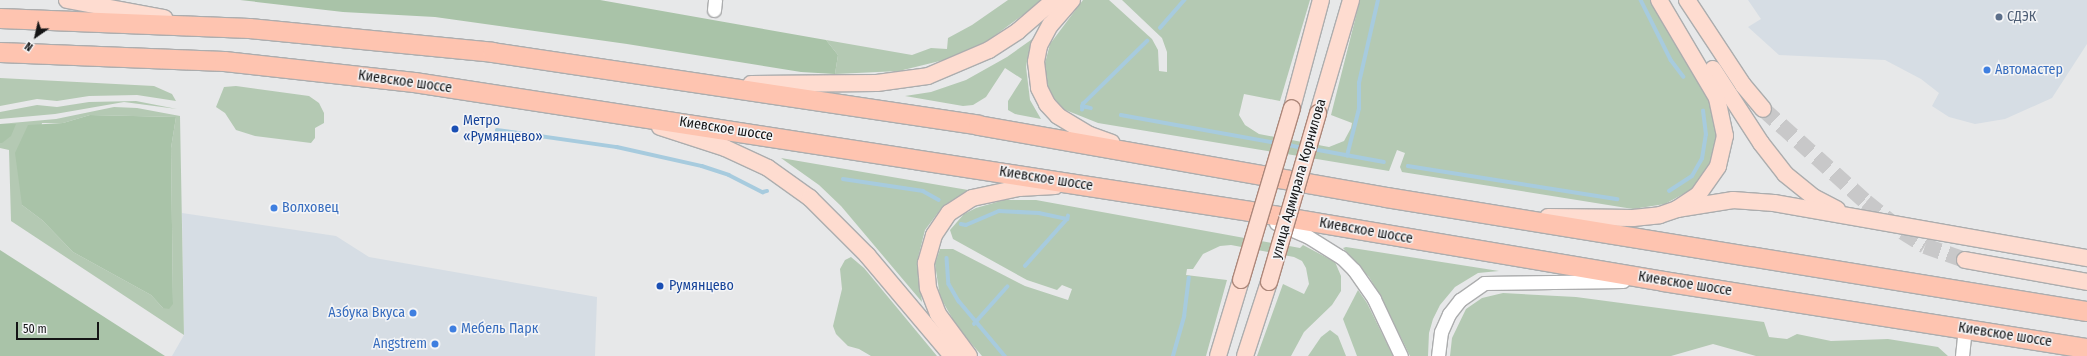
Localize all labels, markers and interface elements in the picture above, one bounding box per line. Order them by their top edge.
place label: СДЭК [2007,9,2036,25]
marker: СДЭК [1994,12,2004,22]
north arrow [16,16,56,56]
text: N [23,39,35,54]
place label: Автомастер [1995,62,2063,78]
marker: Автомастер [1982,65,1992,75]
street label: Киевское шоссе [357,67,453,97]
street label: улица Адмирала Корнилова [1268,97,1330,261]
place label: Метро «Румянцево» [463,113,543,146]
street label: Киевское шоссе [678,113,774,145]
marker: Метро «Румянцево» [450,124,460,134]
street label: Киевское шоссе [998,163,1094,195]
place label: Волховец [282,200,339,216]
marker: Волховец [269,203,279,213]
street label: Киевское шоссе [1318,215,1414,247]
street label: Киевское шоссе [1637,268,1733,300]
place label: Румянцево [669,278,734,294]
marker: Румянцево [654,280,666,292]
place label: Азбука Вкуса [328,305,405,321]
marker: Азбука Вкуса [408,308,418,318]
scale bar [18,314,101,340]
street label: Киевское шоссе [1957,319,2053,351]
place label: Мебель Парк [461,321,538,337]
text: 50 m [23,322,47,336]
marker: Мебель Парк [448,324,458,334]
place label: Angstrem [373,336,427,352]
marker: Angstrem [430,339,440,349]

